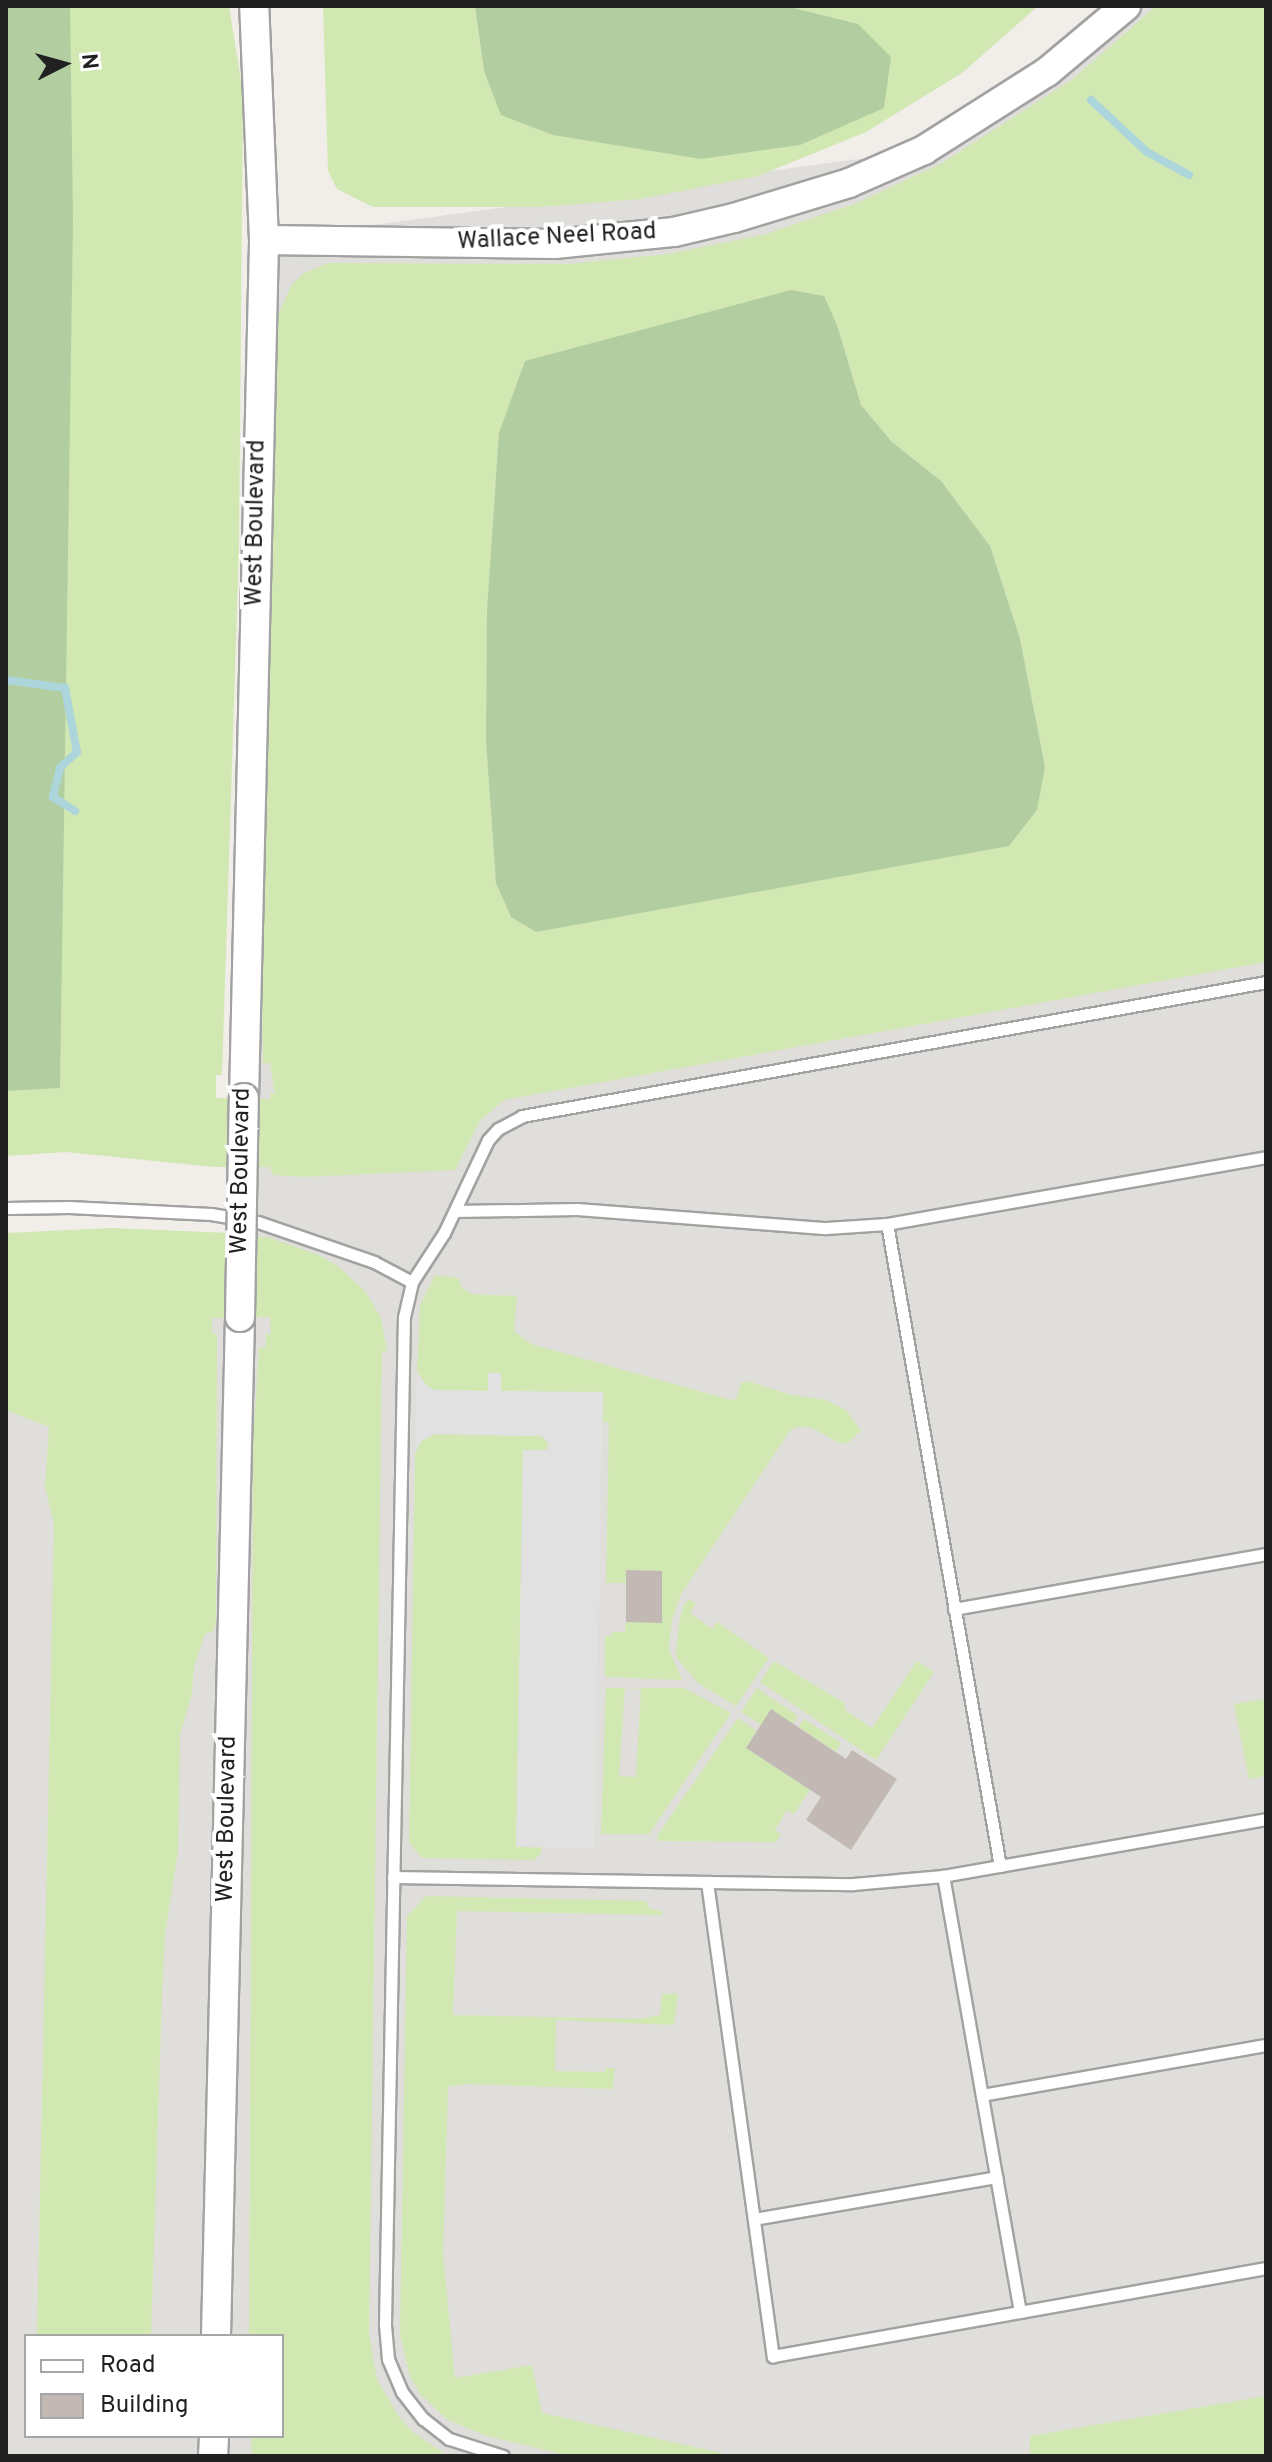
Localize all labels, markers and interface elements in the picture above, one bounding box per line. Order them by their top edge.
north arrow [24,24,104,104]
text: N [74,52,103,71]
street label: Wallace Neel Road [457,218,657,258]
street label: West Boulevard [241,439,273,607]
street label: West Boulevard [226,1087,258,1255]
street label: West Boulevard [212,1735,244,1903]
legend [24,2334,284,2438]
text: Road [100,2351,156,2381]
text: Building [100,2391,189,2421]

